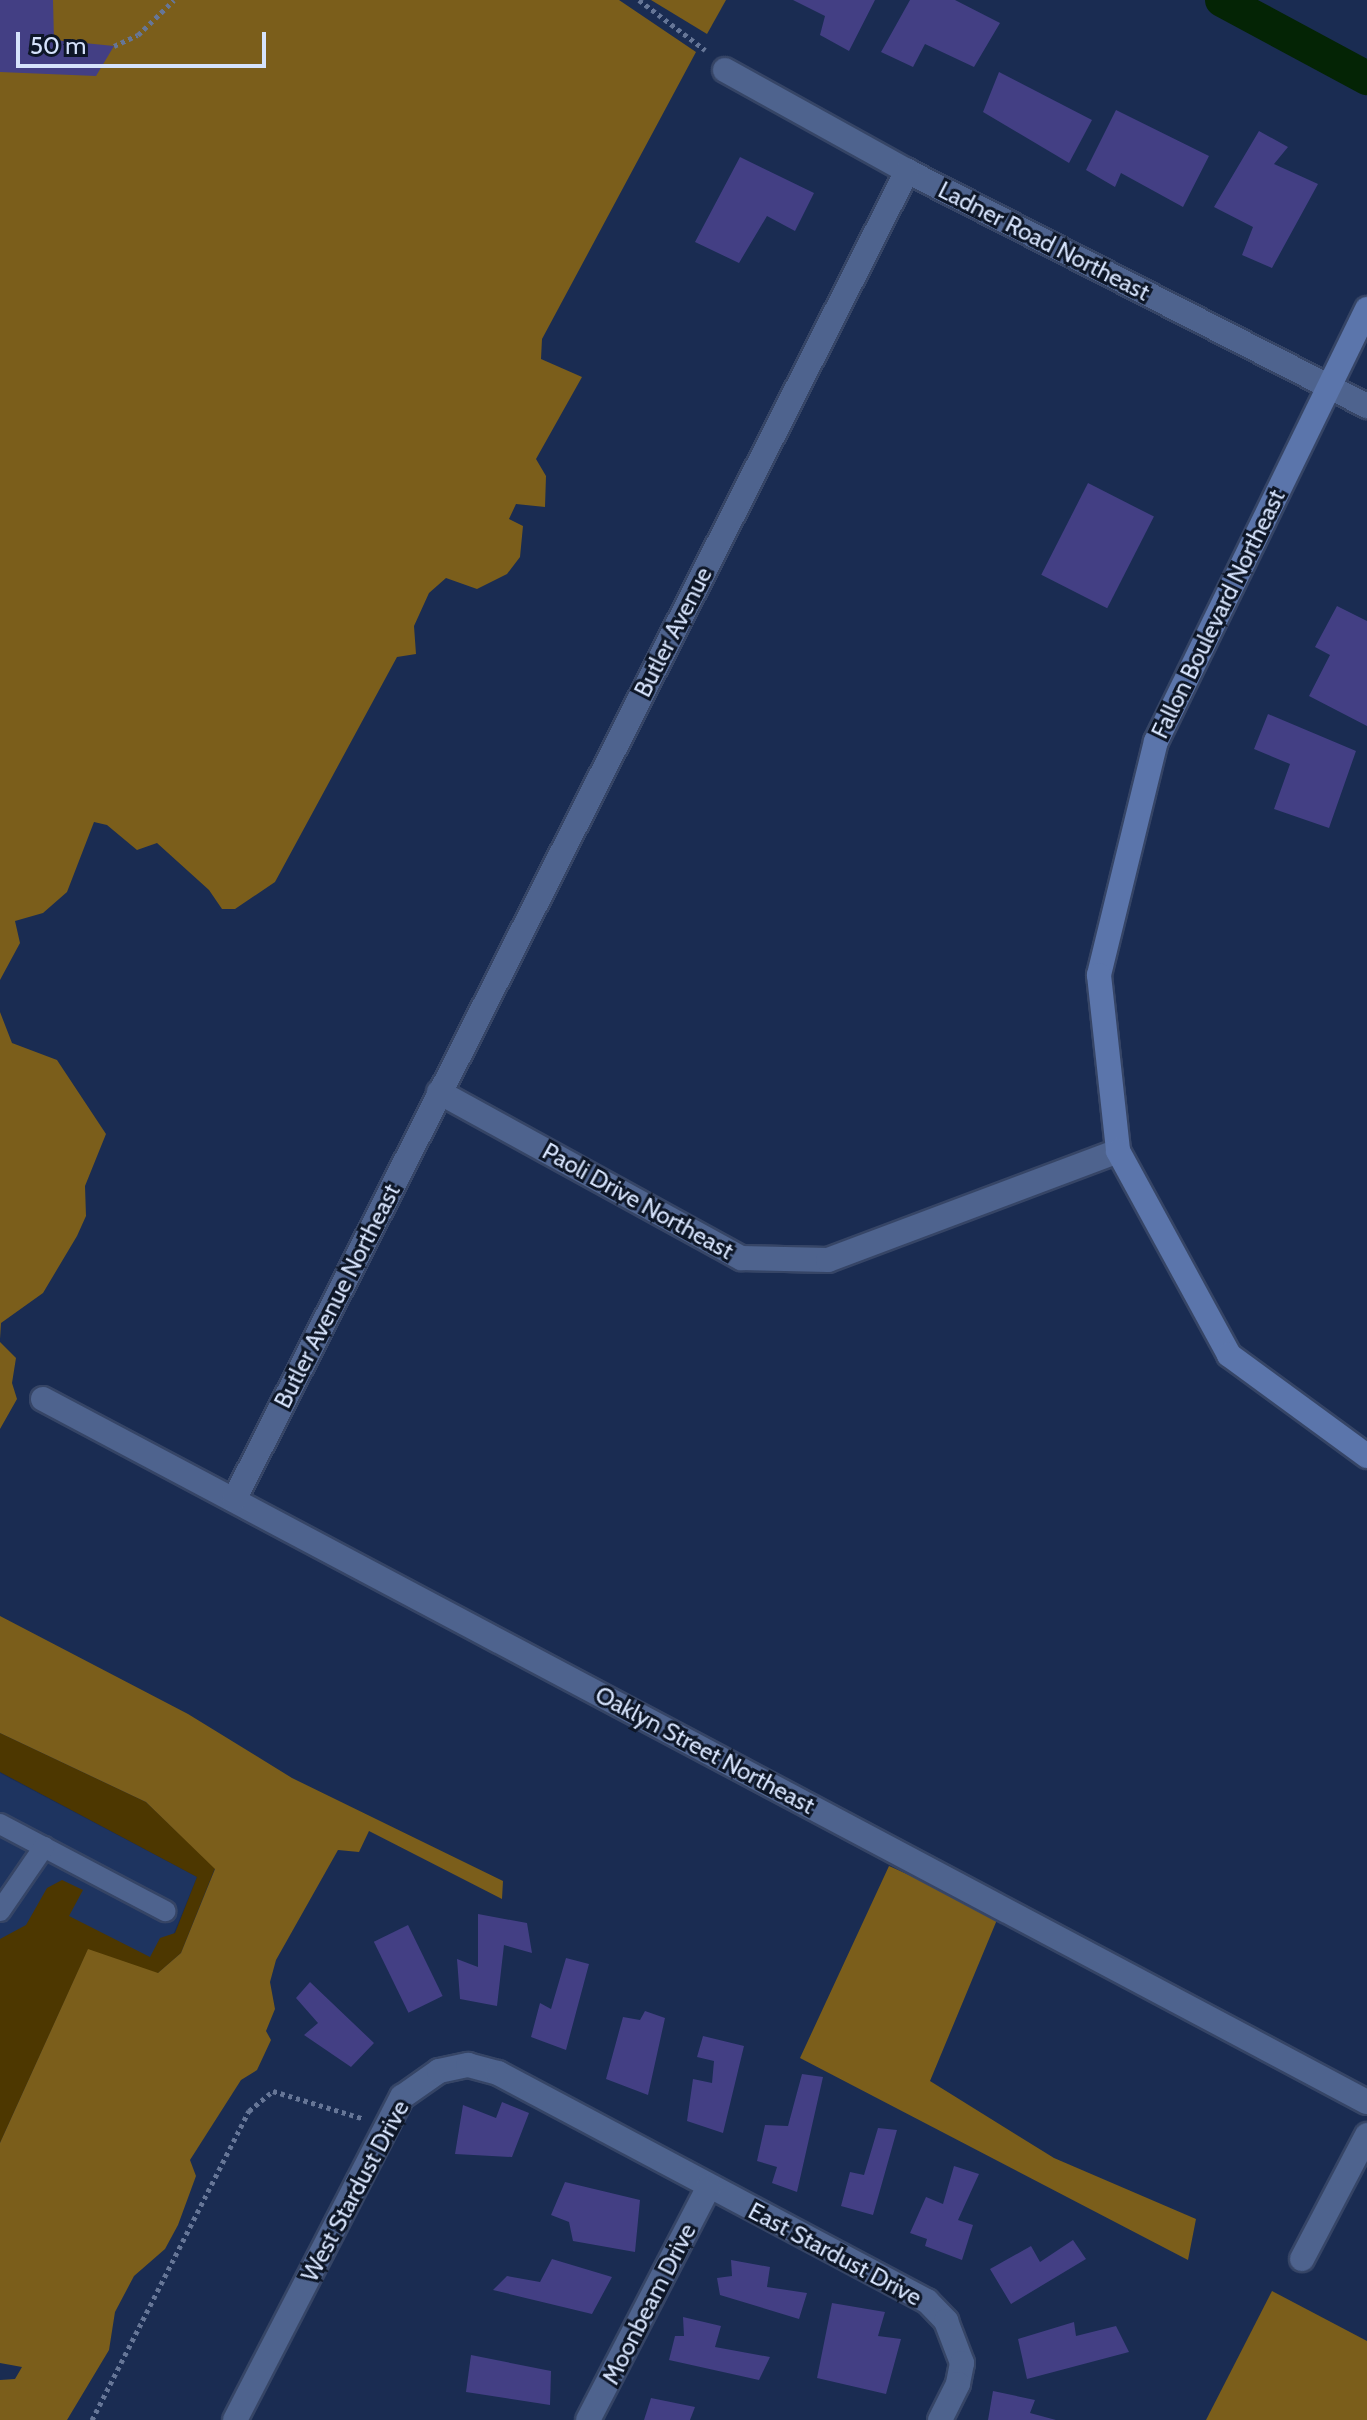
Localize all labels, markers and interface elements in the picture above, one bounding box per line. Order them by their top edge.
scale bar [20,16,270,66]
text: 50 m [30,31,86,60]
street label: Ladner Road Northeast [934,175,1154,307]
street label: Fallon Boulevard Northeast [1145,485,1291,743]
street label: Butler Avenue [628,562,718,702]
street label: Paoli Drive Northeast [538,1137,738,1265]
street label: Butler Avenue Northeast [268,1179,406,1413]
street label: Oaklyn Street Northeast [590,1680,820,1820]
street label: West Stardust Drive [295,2095,415,2287]
street label: East Stardust Drive [744,2196,926,2312]
street label: Moonbeam Drive [596,2219,702,2389]

